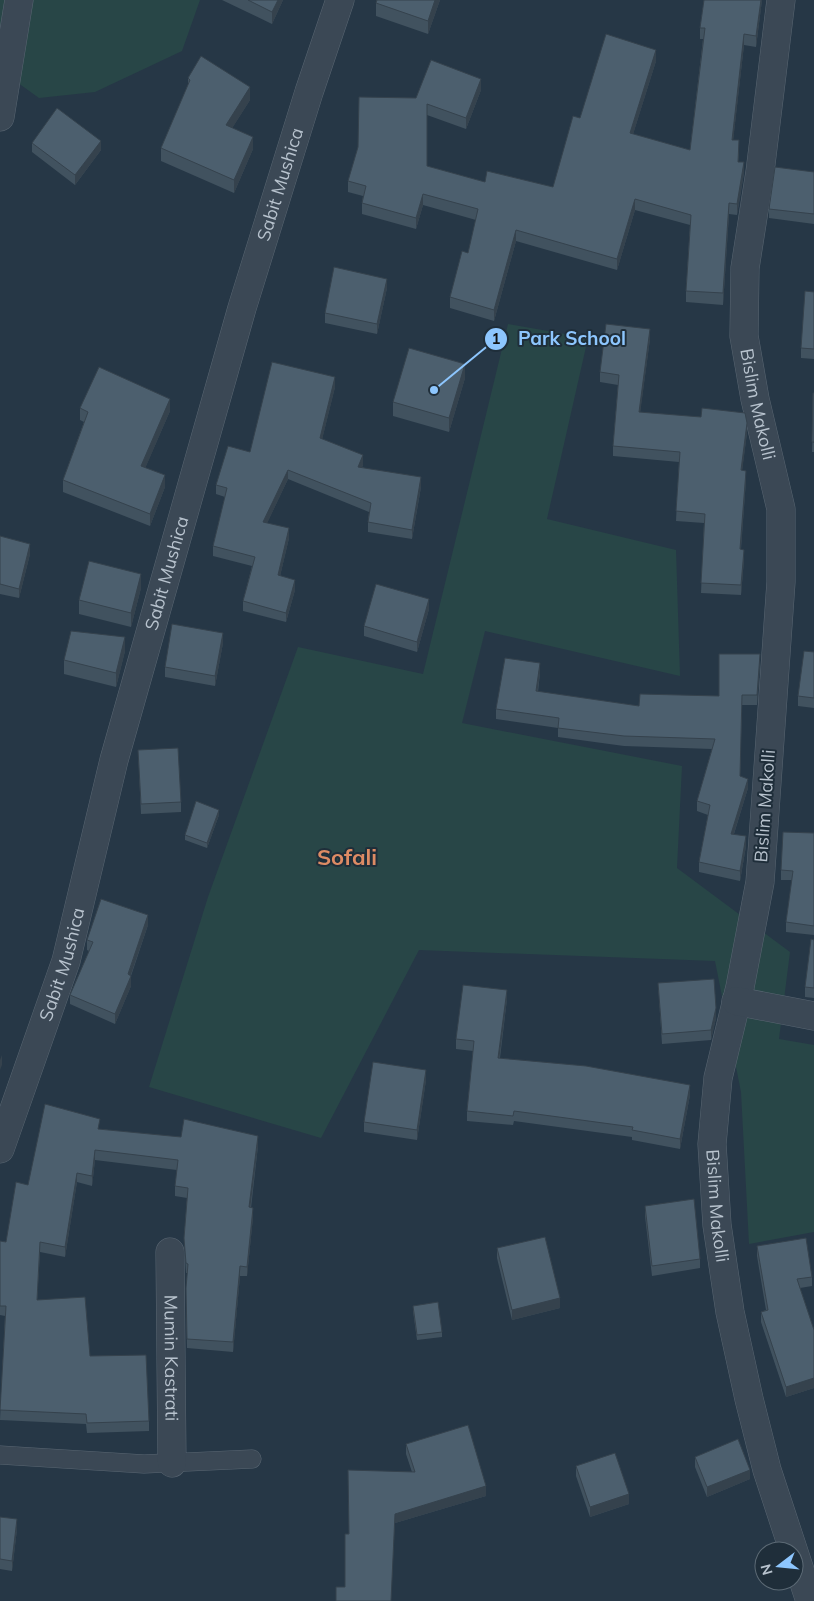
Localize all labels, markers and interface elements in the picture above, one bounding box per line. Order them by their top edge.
street label: Sabit Mushica [251,125,308,244]
callout: Park School [483,322,636,356]
text: Park School [518,326,626,350]
text: 1 [491,329,501,348]
street label: Bislim Makolli [735,347,781,462]
street label: Sabit Mushica [139,513,193,633]
street label: Bislim Makolli [749,749,780,863]
district label: Sofali [317,843,377,871]
street label: Sabit Mushica [34,905,89,1024]
street label: Bislim Makolli [701,1149,734,1264]
street label: Mumin Kastrati [159,1295,184,1421]
north arrow [754,1541,804,1591]
text: N [756,1562,777,1577]

